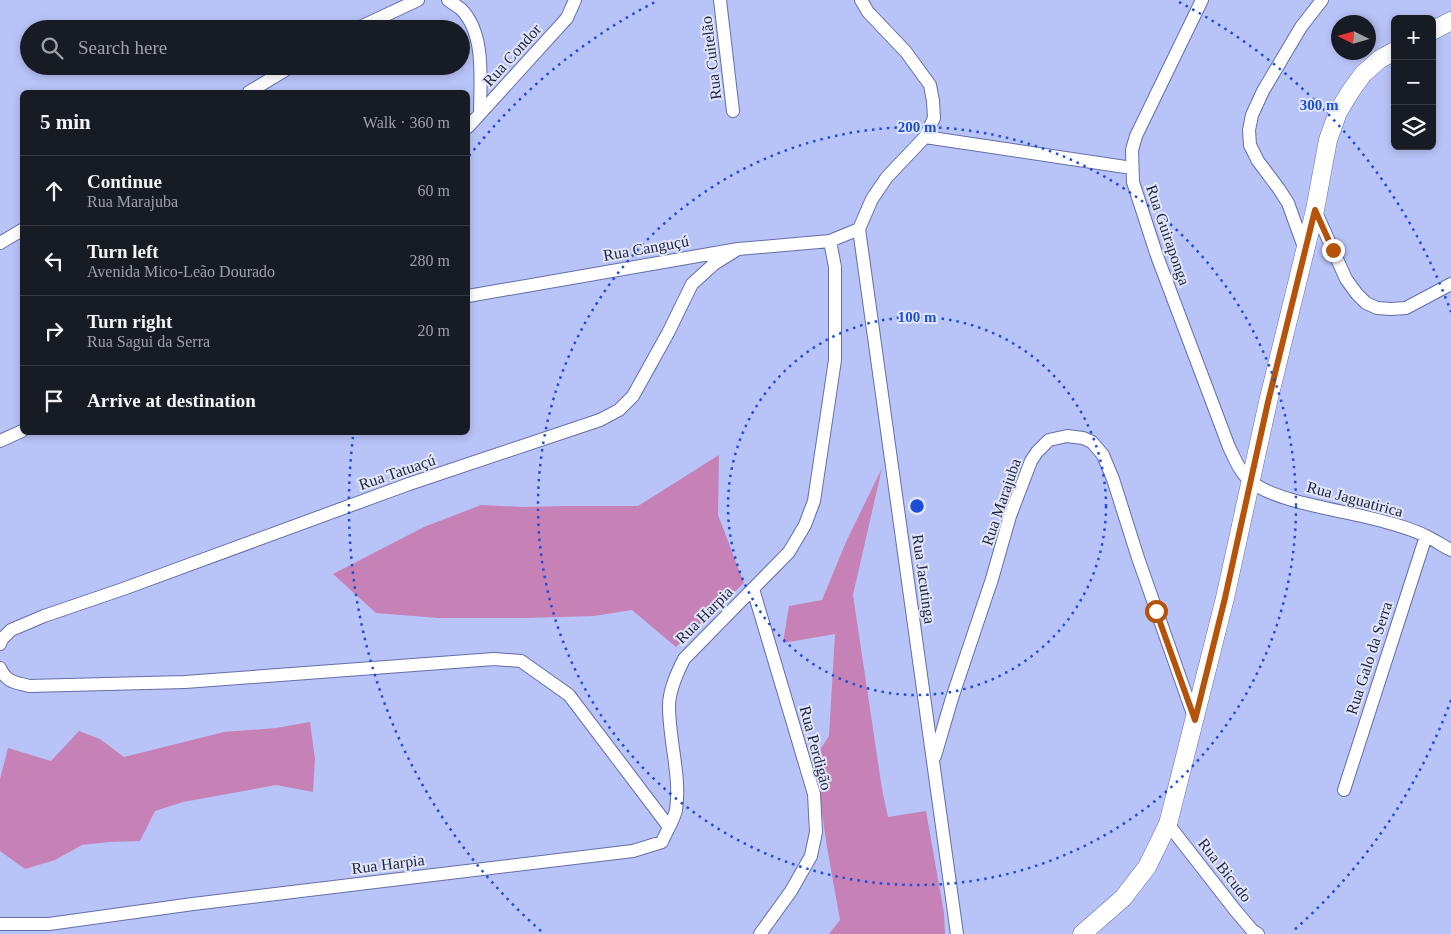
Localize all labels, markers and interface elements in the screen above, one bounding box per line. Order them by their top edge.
street label: Rua Cuitelão [697,15,725,101]
north arrow [1331,15,1376,60]
map controls [1391,15,1436,150]
button: + [1391,15,1436,60]
search box [20,20,470,75]
street label: Rua Condor [480,20,545,90]
icon: search [38,34,66,62]
text: Search here [78,37,167,58]
button: − [1391,60,1436,105]
text: 300 m [1300,97,1339,113]
button: layers [1391,105,1436,150]
text: 5 min [40,110,91,134]
text: Walk · 360 m [363,114,450,131]
text: 200 m [898,119,937,135]
text: Continue [87,171,162,192]
icon: ahead [40,177,68,205]
text: 60 m [418,182,450,199]
street label: Rua Guiraponga [1142,182,1193,288]
text: Rua Marajuba [87,193,178,210]
street label: Rua Canguçú [602,232,690,265]
route end [1322,239,1345,262]
text: Turn left [87,241,159,262]
icon: left [40,247,68,275]
text: 280 m [410,252,450,269]
text: Avenida Mico-Leão Dourado [87,263,275,280]
text: 100 m [898,309,937,325]
text: Turn right [87,311,172,332]
icon: right [40,317,68,345]
text: 20 m [418,322,450,339]
text: Rua Sagui da Serra [87,333,210,350]
icon: arrive [40,387,68,415]
text: Arrive at destination [87,390,256,411]
street label: Rua Tatuaçú [356,451,438,494]
street label: Rua Marajuba [978,456,1025,548]
street label: Rua Jaguatirica [1305,478,1405,521]
centre of rings [908,497,926,515]
street label: Rua Jacutinga [908,533,939,625]
street label: Rua Harpia [672,583,737,648]
street label: Rua Galo da Serra [1343,599,1395,717]
route start [1145,600,1168,623]
street label: Rua Perdigão [796,704,835,792]
street label: Rua Bicudo [1195,835,1255,905]
street label: Rua Harpia [351,851,426,878]

